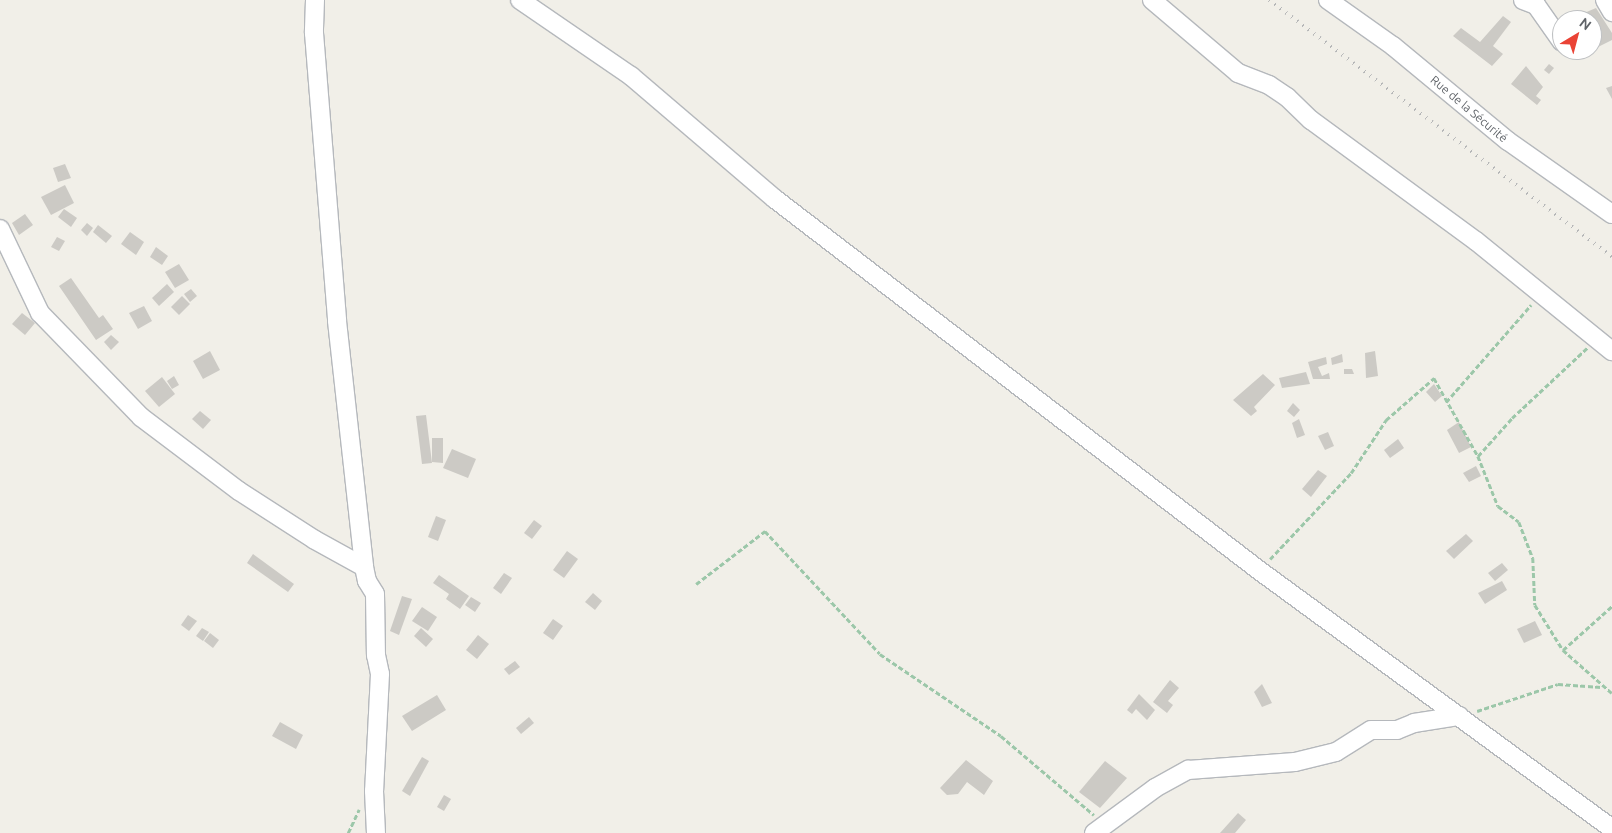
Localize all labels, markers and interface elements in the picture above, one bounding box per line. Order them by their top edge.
north arrow [1552,10,1602,60]
text: N [1576,14,1594,33]
street label: Rue de la Sécurité [1427,73,1511,145]

